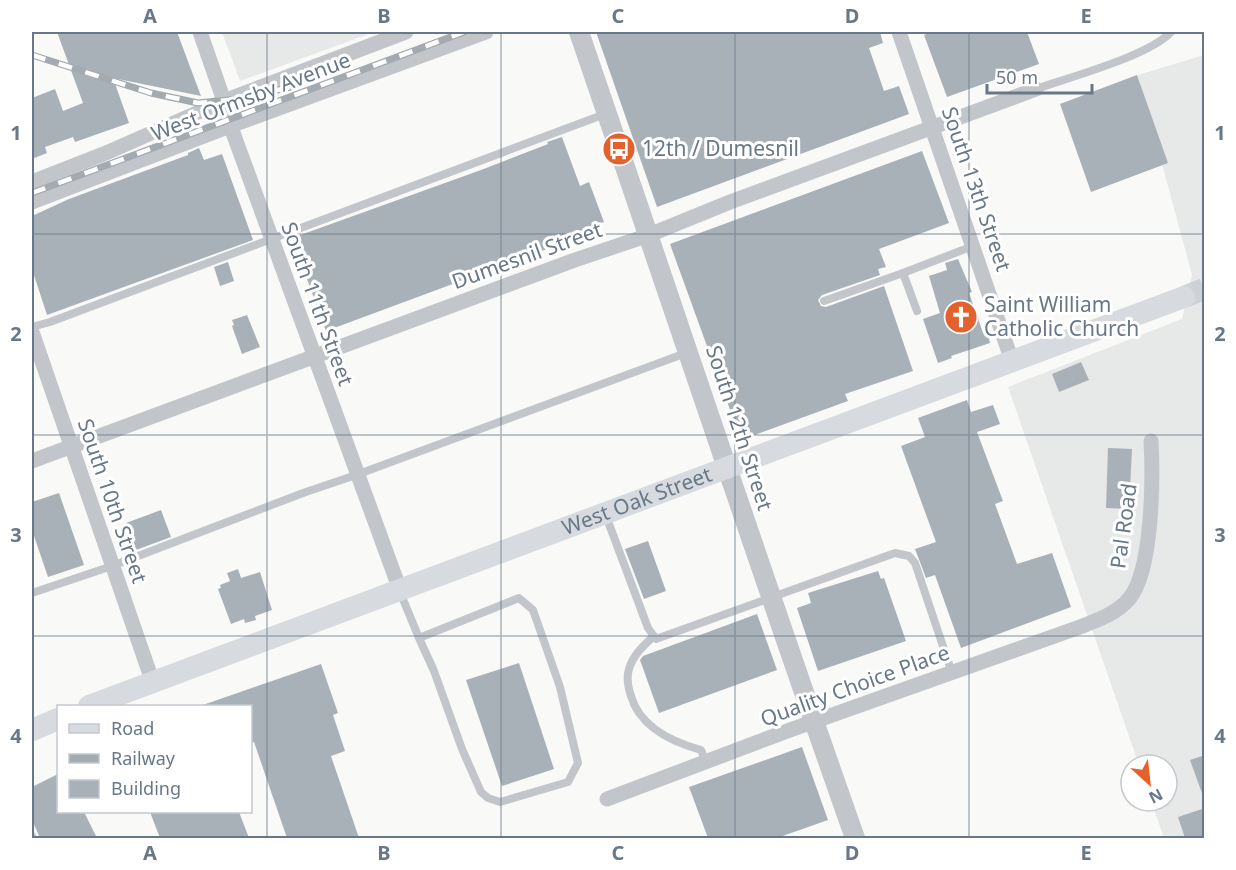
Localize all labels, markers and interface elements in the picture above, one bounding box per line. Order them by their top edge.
text: A [143,2,157,29]
text: B [377,2,391,29]
text: C [612,2,625,29]
text: D [845,2,859,29]
text: E [1080,2,1092,29]
street label: West Ormsby Avenue [147,45,354,147]
scale bar [987,57,1092,95]
text: 50 m [996,65,1038,89]
street label: South 13th Street [936,103,1018,275]
text: 1 [10,119,22,146]
text: 1 [1214,119,1226,146]
bus stop icon: 12th / Dumesnil [601,131,637,167]
place label: 12th / Dumesnil [642,134,799,162]
street label: Dumesnil Street [448,215,606,295]
street label: South 11th Street [275,218,361,390]
place label: Saint William Catholic Church [984,290,1139,342]
church icon: Saint William Catholic Church [943,299,979,335]
text: 2 [10,320,22,347]
text: 2 [1214,320,1226,347]
street label: South 12th Street [700,342,780,514]
street label: South 10th Street [72,415,154,587]
street label: West Oak Street [558,460,716,541]
street label: Pal Road [1103,481,1143,570]
text: 3 [10,521,22,548]
text: 3 [1214,521,1226,548]
street label: Quality Choice Place [756,638,953,732]
legend [57,705,252,813]
text: Road [111,716,154,740]
text: 4 [10,722,22,749]
text: 4 [1214,722,1226,749]
text: Railway [111,746,176,770]
north arrow [1119,753,1179,813]
text: Building [111,776,181,800]
text: N [1145,784,1167,809]
text: A [143,839,157,866]
text: B [377,839,391,866]
text: C [612,839,625,866]
text: D [845,839,859,866]
text: E [1080,839,1092,866]

